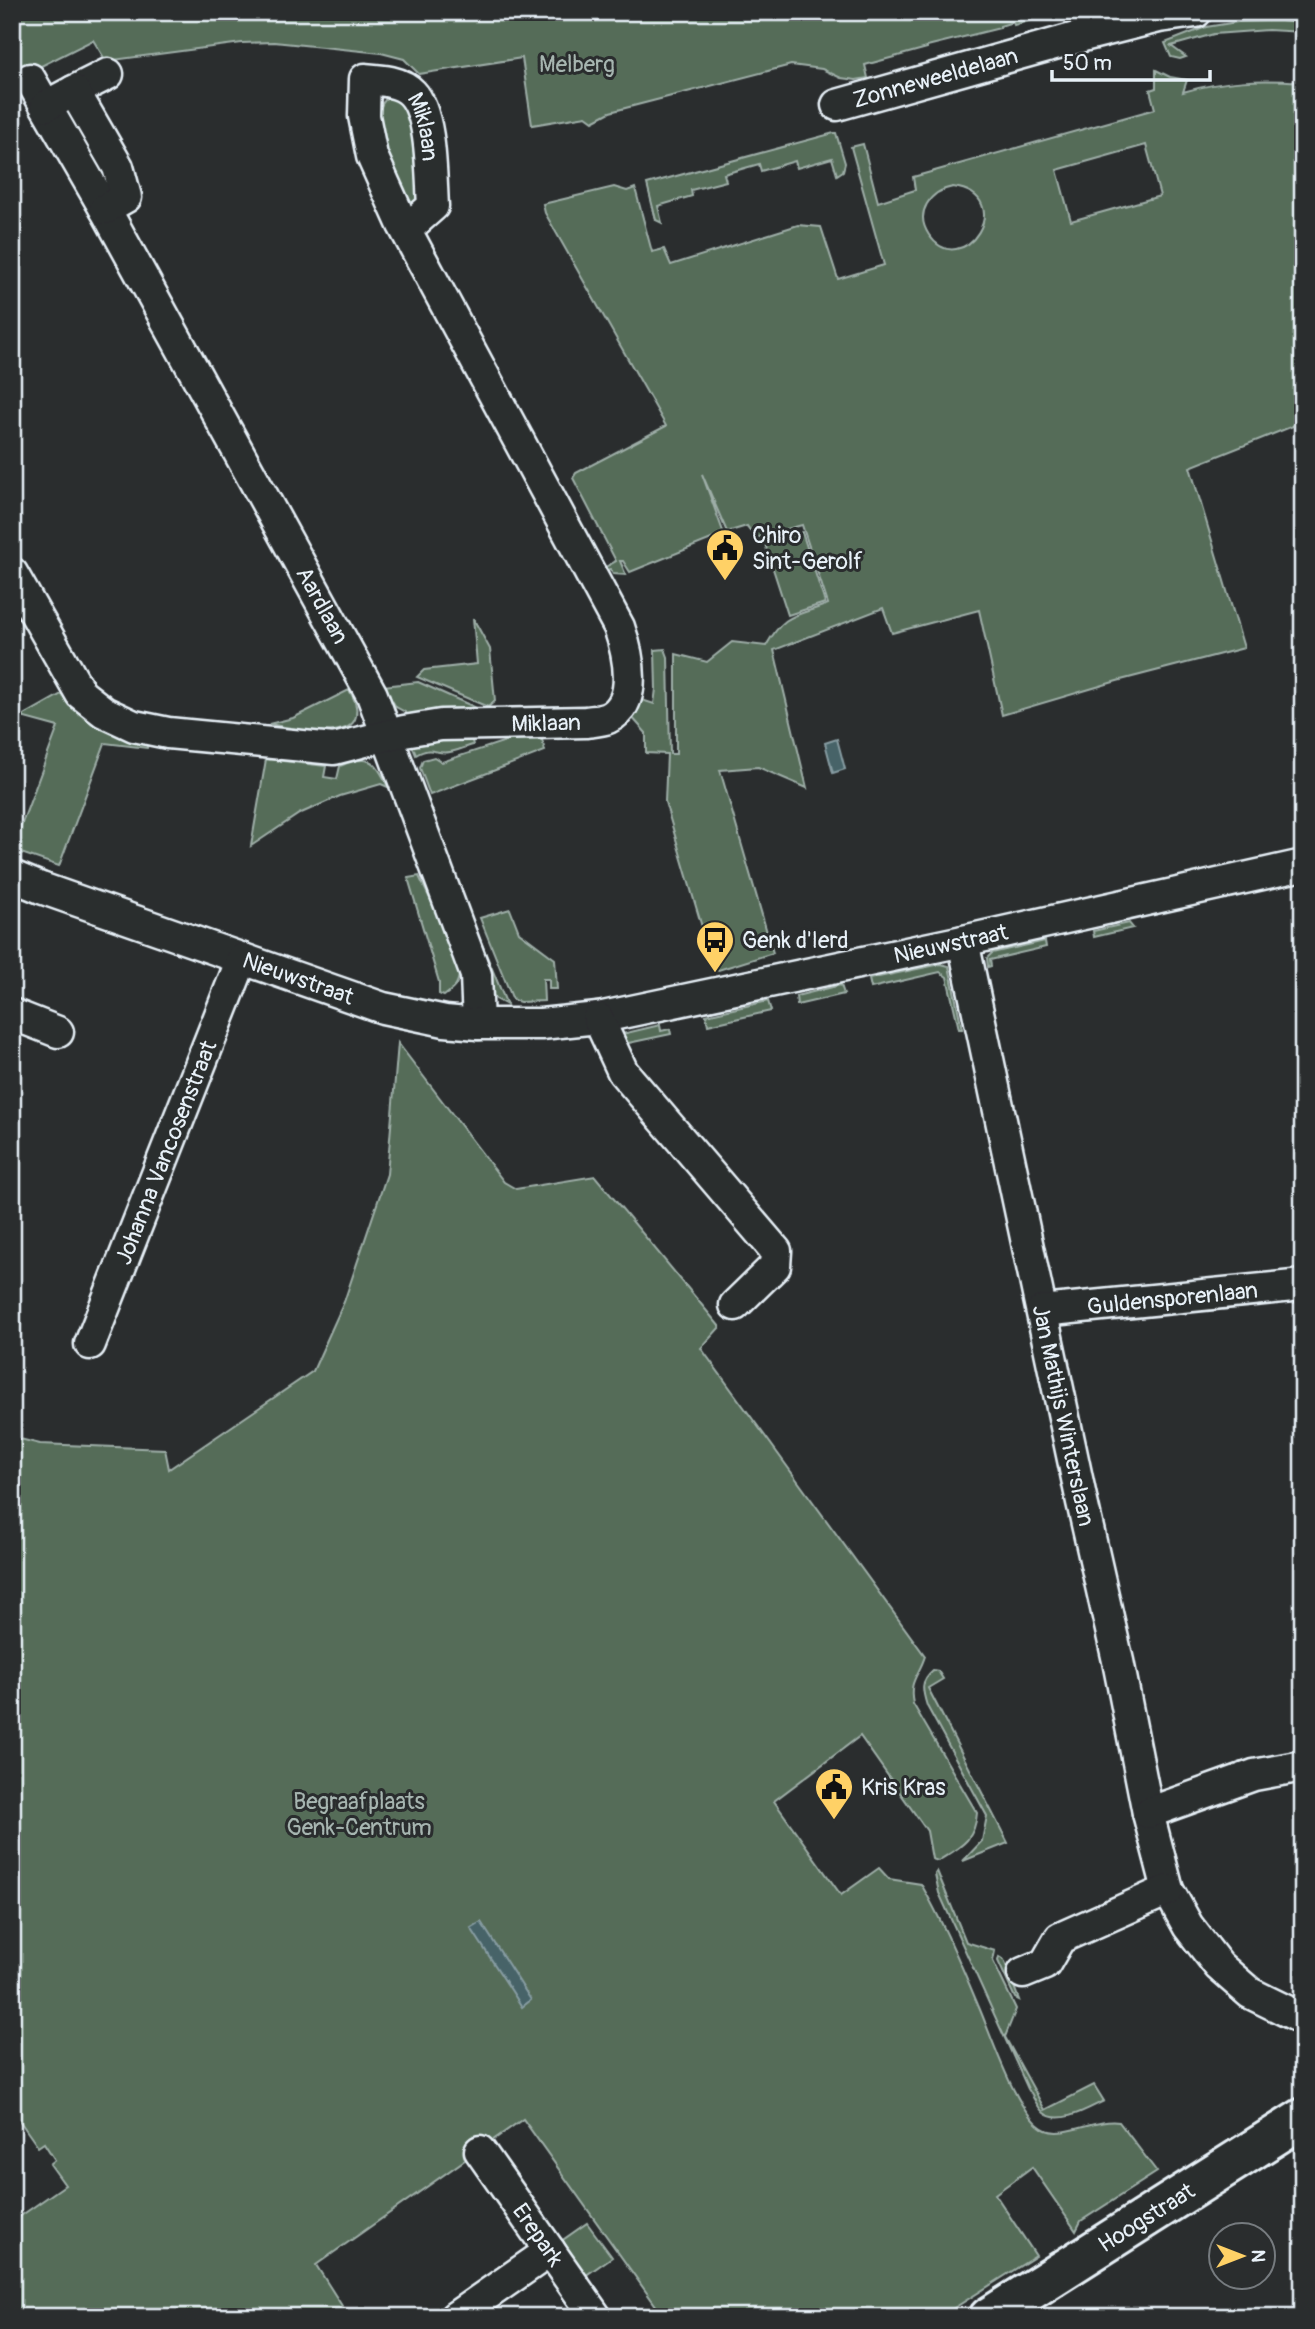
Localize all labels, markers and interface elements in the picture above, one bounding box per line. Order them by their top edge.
scale bar [1052,38,1210,82]
street label: Zonneweeldelaan [850,41,1021,115]
park label: Melberg [539,50,615,79]
text: 50 m [1063,50,1112,77]
street label: Miklaan [401,87,445,162]
place label: Chiro Sint-Gerolf [752,521,863,576]
public building icon: Chiro Sint-Gerolf [704,527,746,582]
street label: Aardlaan [289,562,355,649]
street label: Miklaan [511,708,581,739]
street label: Nieuwstraat [891,917,1011,970]
bus stop icon: Genk d'Ierd [694,919,736,974]
place label: Genk d'Ierd [742,926,848,955]
street label: Nieuwstraat [239,946,358,1012]
street label: Johanna Vancosenstraat [109,1036,224,1269]
street label: Guldensporenlaan [1086,1276,1259,1321]
street label: Jan Mathijs Winterslaan [1026,1302,1101,1529]
public building icon: Kris Kras [813,1766,855,1821]
place label: Kris Kras [861,1773,946,1802]
park label: Begraafplaats Genk-Centrum [286,1787,432,1842]
street label: Hoogstraat [1093,2176,1201,2259]
street label: Erepark [506,2198,570,2272]
north arrow [1206,2220,1276,2290]
text: N [1246,2250,1270,2263]

